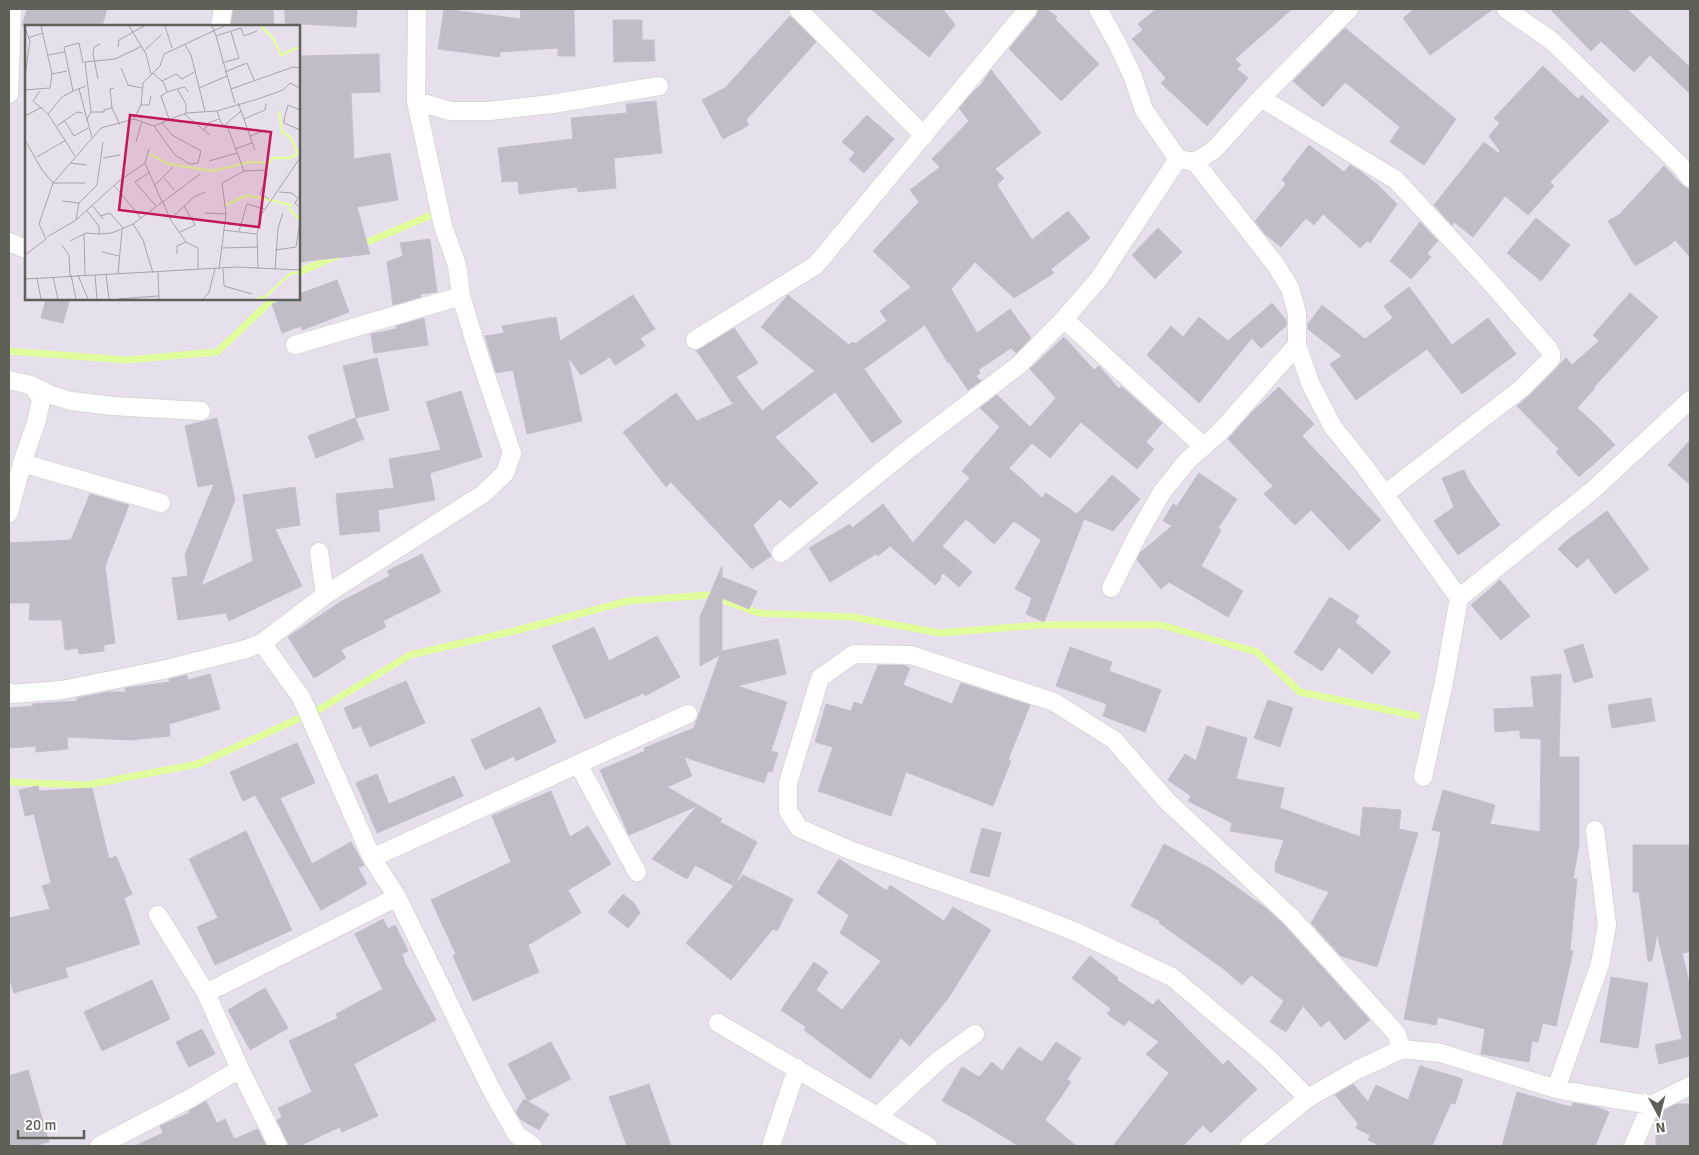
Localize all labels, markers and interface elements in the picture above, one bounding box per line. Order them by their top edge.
inset map [25,25,300,300]
north arrow [1634,1090,1684,1140]
scale bar [18,1108,84,1140]
text: 20 m [25,1116,56,1134]
text: N [1655,1118,1666,1136]

